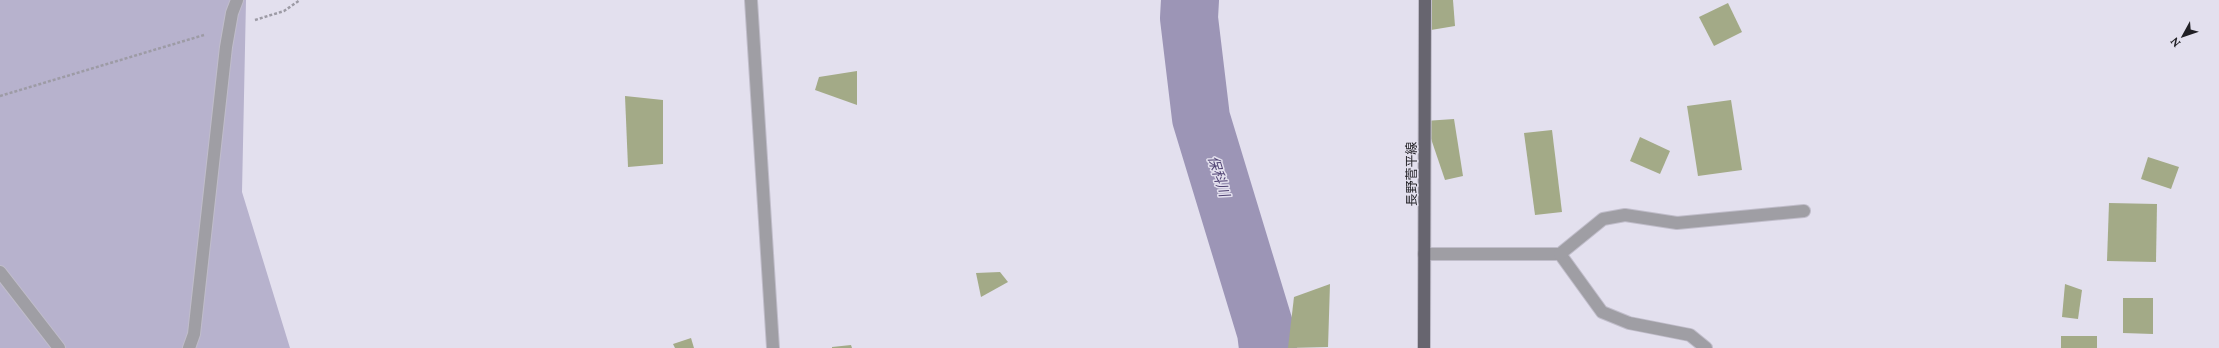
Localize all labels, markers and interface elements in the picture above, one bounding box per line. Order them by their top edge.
north arrow [2163,16,2203,56]
text: N [2167,34,2183,50]
street label: 長野菅平線 [1403,141,1420,207]
water label: 保科川 [1204,153,1234,201]

